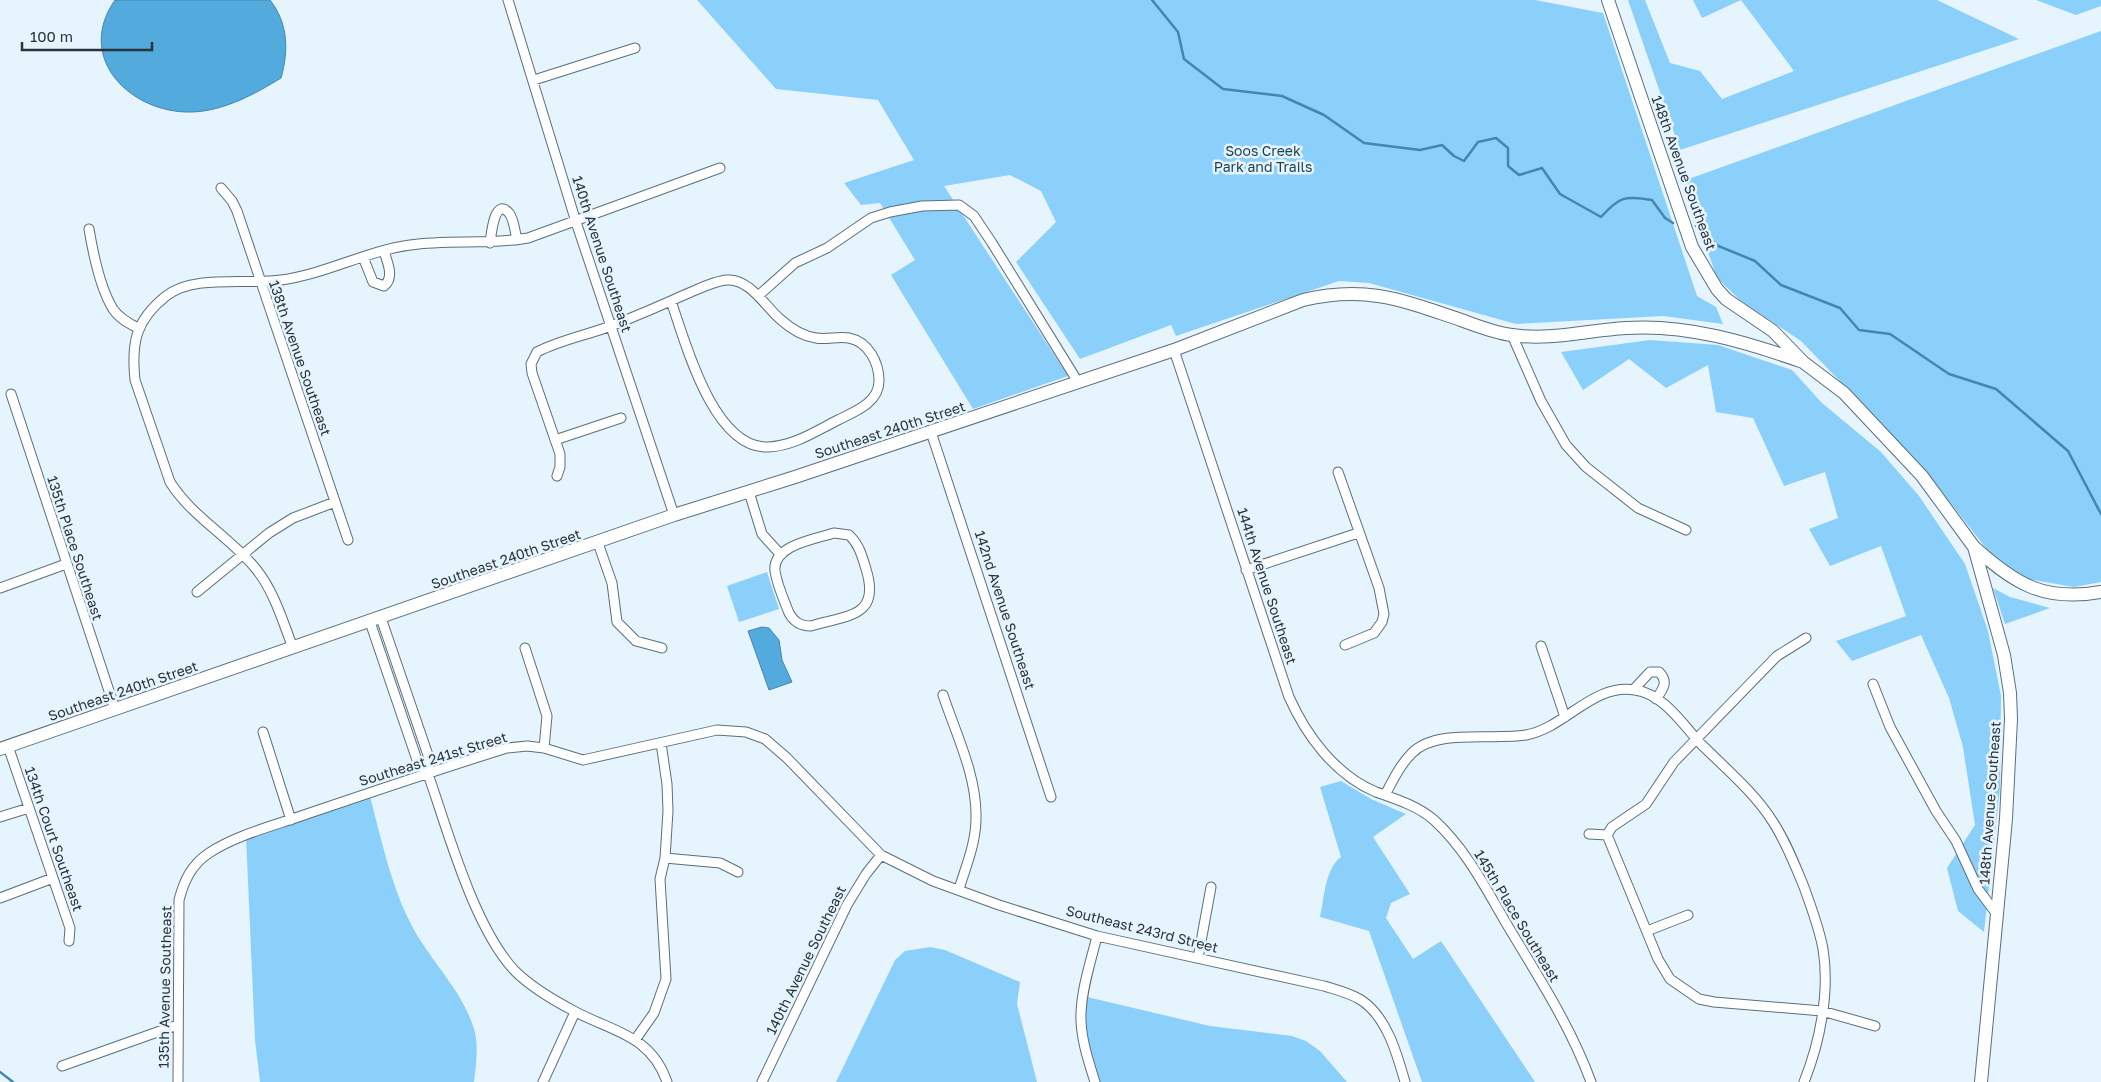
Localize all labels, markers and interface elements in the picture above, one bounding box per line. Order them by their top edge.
scale bar [22,20,152,52]
text: 100 m [30,27,73,45]
street label: 148th Avenue Southeast [1649,93,1720,253]
park label: Soos Creek Park and Trails [1214,142,1312,175]
street label: 140th Avenue Southeast [569,173,636,334]
street label: 138th Avenue Southeast [266,278,335,438]
street label: Southeast 240th Street [813,397,967,462]
street label: 135th Place Southeast [44,474,107,622]
street label: 144th Avenue Southeast [1234,505,1301,666]
street label: Southeast 240th Street [429,525,583,592]
street label: 142nd Avenue Southeast [972,528,1039,691]
street label: Southeast 240th Street [46,657,200,724]
street label: 148th Avenue Southeast [1975,721,2004,885]
street label: Southeast 241st Street [357,728,509,789]
street label: 134th Court Southeast [22,764,87,913]
street label: 145th Place Southeast [1471,847,1564,985]
street label: 140th Avenue Southeast [762,882,849,1037]
street label: Southeast 243rd Street [1064,901,1220,956]
street label: 135th Avenue Southeast [155,905,174,1069]

